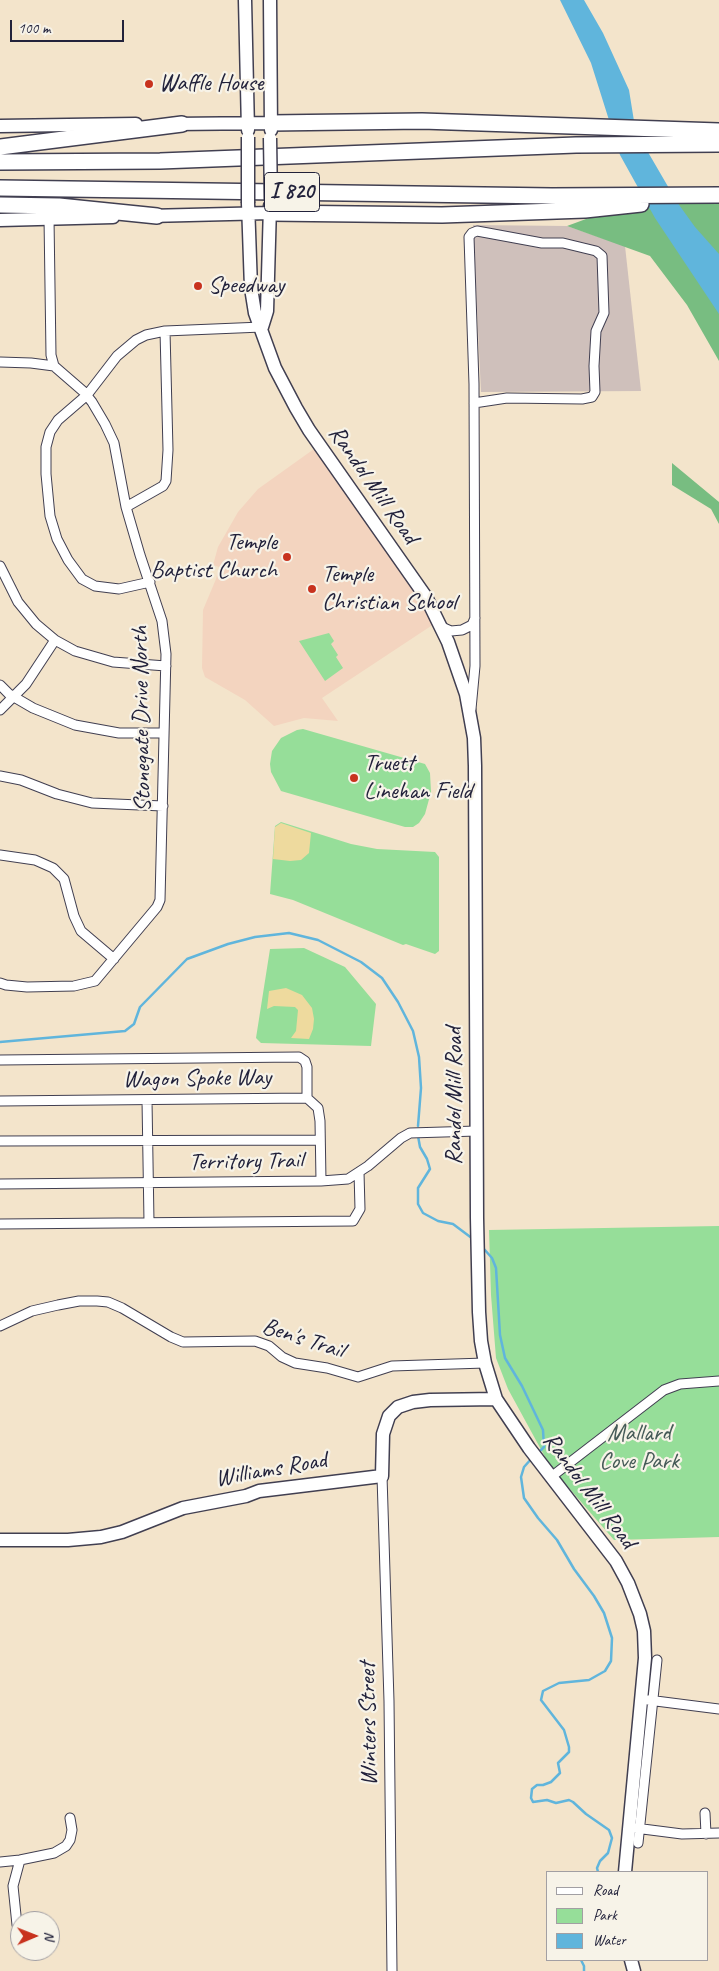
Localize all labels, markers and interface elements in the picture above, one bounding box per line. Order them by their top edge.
scale bar [12,10,126,42]
text: 100 m [18,19,50,38]
place label: Waffle House [159,70,263,98]
marker: Waffle House [143,78,155,90]
road number: I 820 [264,172,320,212]
place label: Speedway [208,272,284,300]
marker: Speedway [192,280,204,292]
street label: Randol Mill Road [322,420,424,550]
place label: Temple Baptist Church [151,529,277,585]
marker: Temple Baptist Church [281,551,293,563]
place label: Temple Christian School [322,561,456,617]
marker: Temple Christian School [306,583,318,595]
street label: Stonegate Drive North [126,626,158,812]
place label: Truett Linehan Field [364,750,472,806]
marker: Truett Linehan Field [348,772,360,784]
street label: Randol Mill Road [441,1027,469,1165]
street label: Wagon Spoke Way [123,1063,271,1095]
street label: Territory Trail [189,1147,303,1177]
street label: Ben's Trail [258,1312,348,1366]
park label: Mallard Cove Park [599,1420,679,1476]
street label: Randol Mill Road [536,1427,642,1555]
street label: Williams Road [213,1446,329,1494]
street label: Winters Street [354,1662,384,1786]
legend [546,1871,709,1961]
text: Road [593,1881,618,1900]
text: Park [593,1906,617,1925]
north arrow [10,1911,60,1961]
text: N [41,1931,58,1940]
text: Water [593,1931,626,1950]

